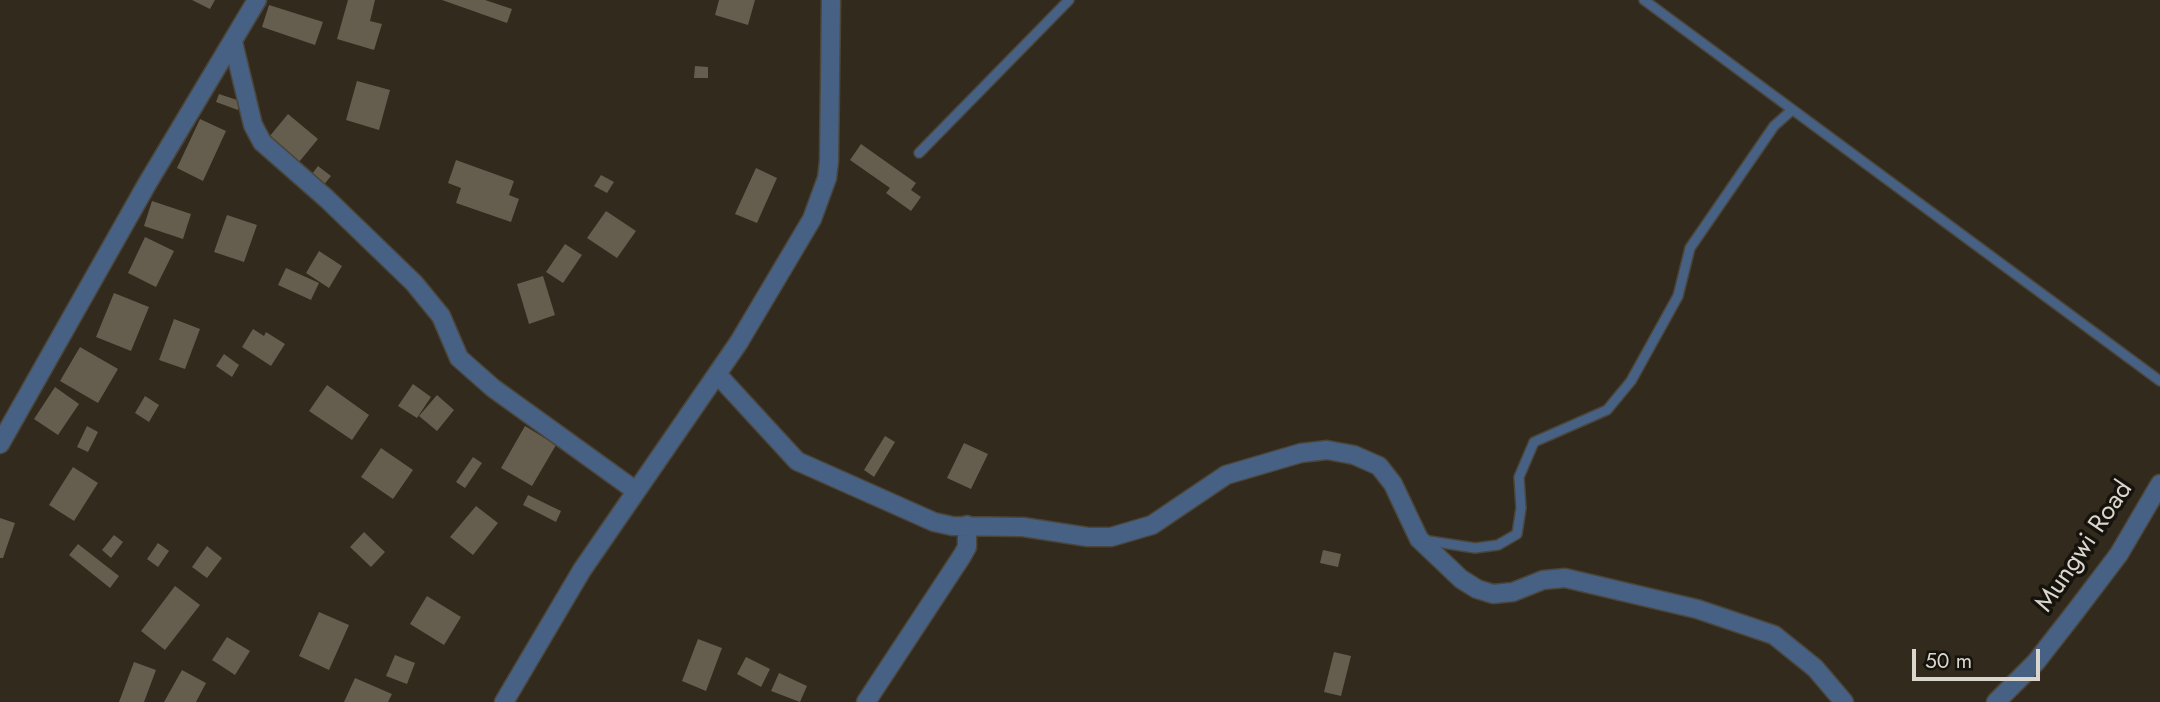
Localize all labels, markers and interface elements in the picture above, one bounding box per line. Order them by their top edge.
street label: Mungwi Road [2030,475,2140,619]
scale bar [1915,636,2043,680]
text: 50 m [1925,646,1972,676]

